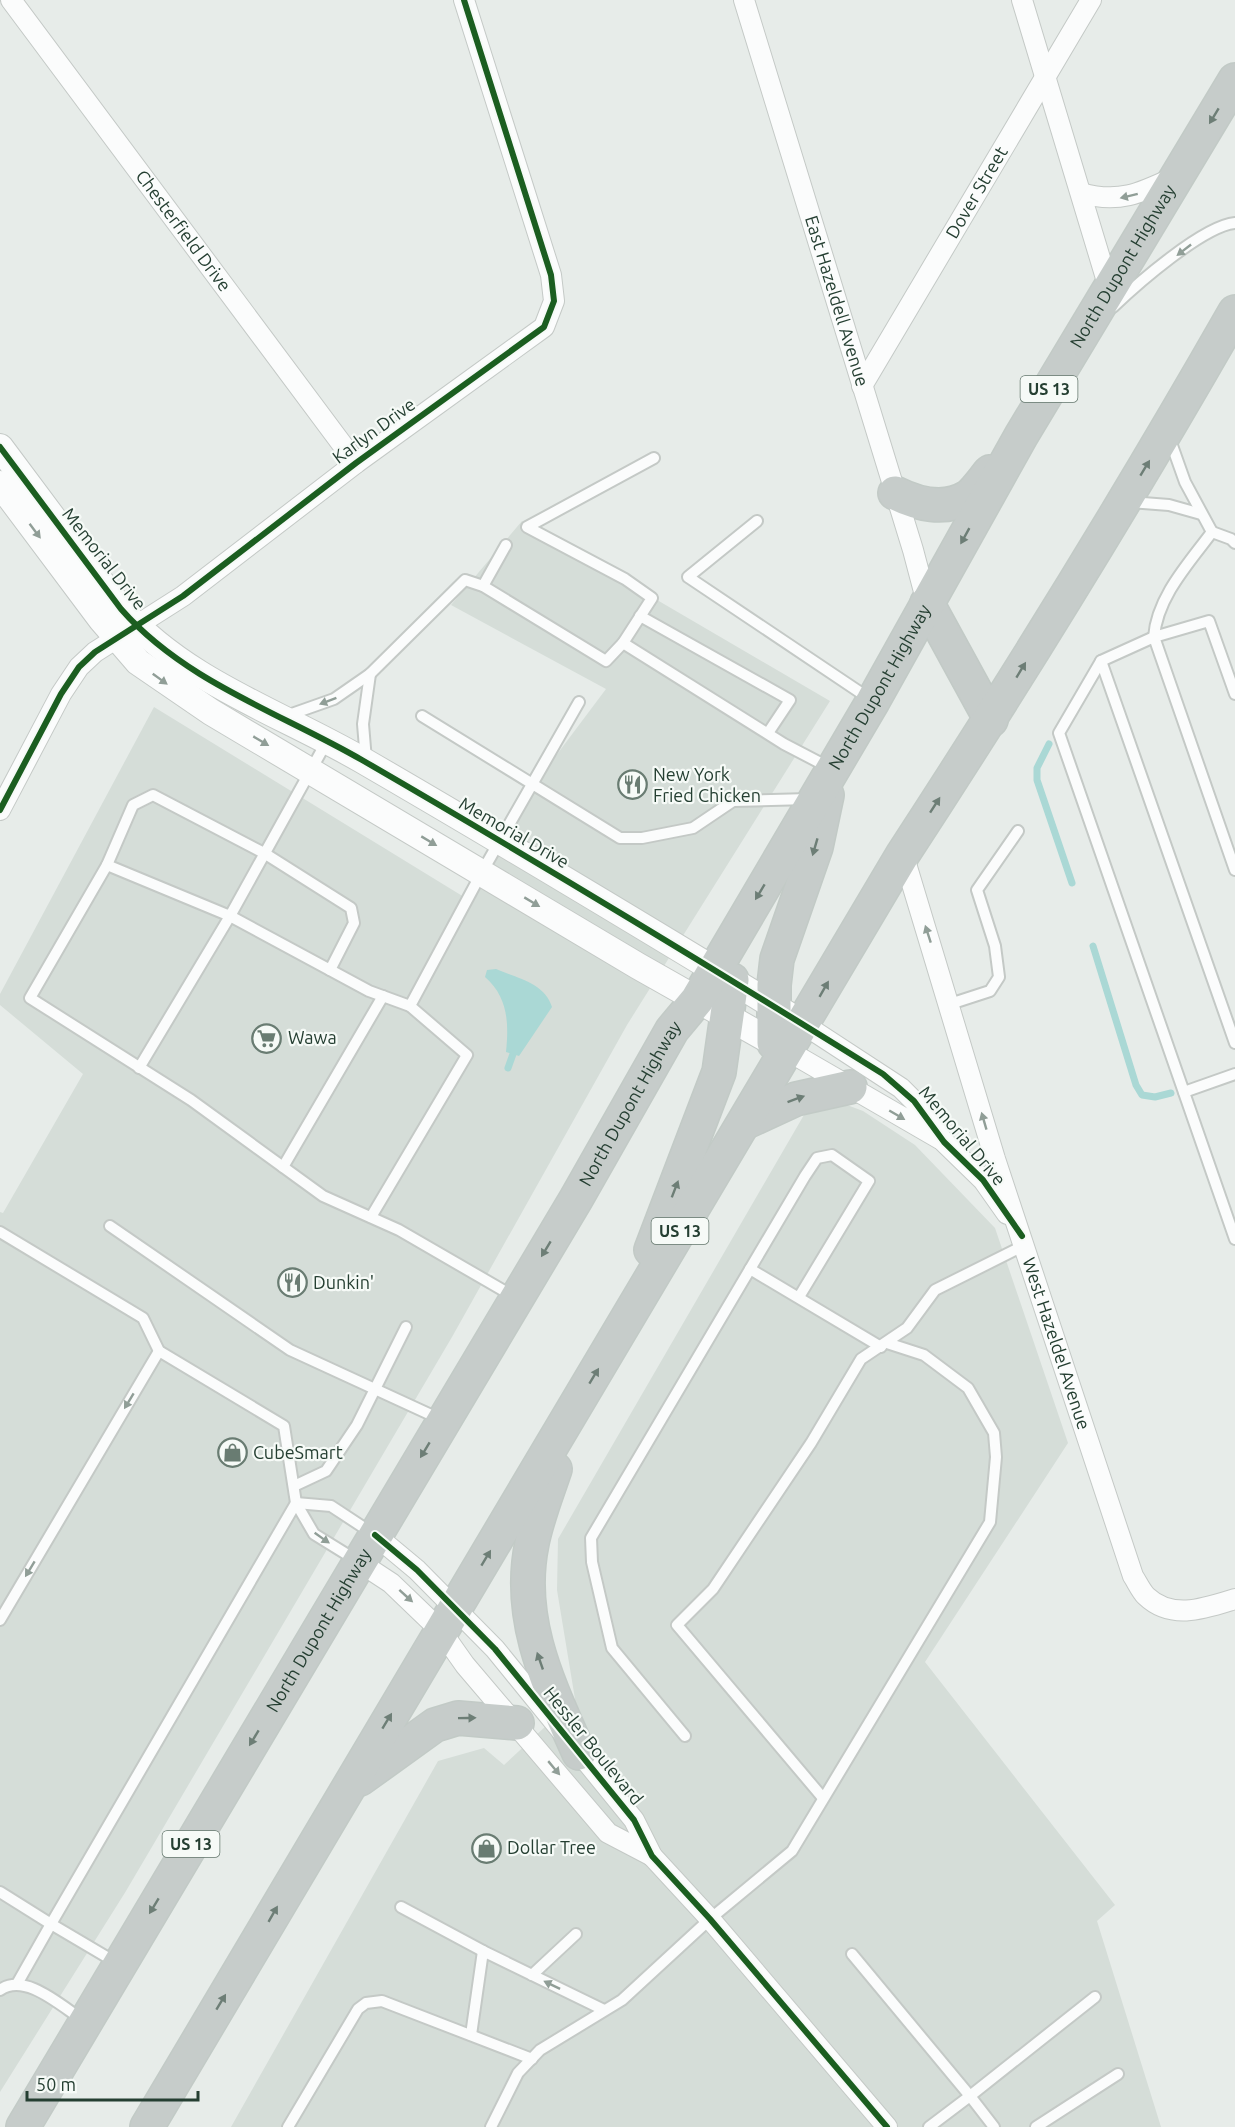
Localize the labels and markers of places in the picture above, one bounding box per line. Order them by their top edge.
place label: New York Fried Chicken [653,764,761,805]
restaurant icon: New York Fried Chicken [616,769,648,801]
supermarket icon: Wawa [251,1022,283,1054]
place label: Wawa [288,1027,337,1047]
restaurant icon: Dunkin' [276,1267,308,1299]
place label: Dunkin' [313,1272,374,1292]
shop icon: CubeSmart [216,1437,248,1469]
place label: CubeSmart [253,1442,343,1462]
shop icon: Dollar Tree [470,1832,502,1864]
place label: Dollar Tree [507,1837,596,1857]

